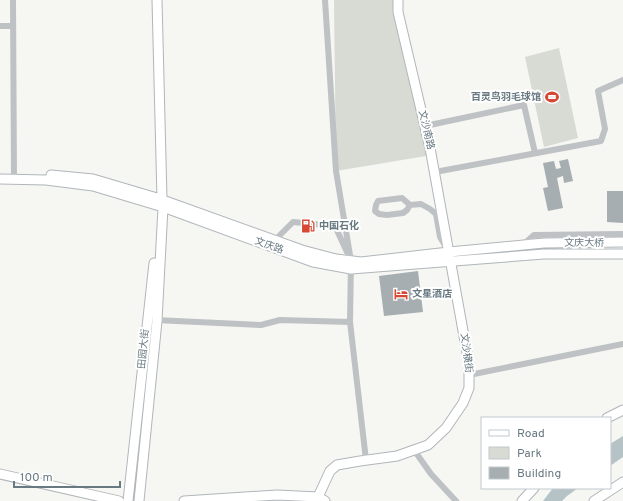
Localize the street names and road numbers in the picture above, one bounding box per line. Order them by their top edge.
street label: 文沙南路 [415,109,437,151]
street label: 文庆路 [253,235,285,257]
street label: 文庆大桥 [564,237,604,250]
street label: 田园大街 [135,328,153,370]
street label: 文沙横街 [457,332,475,374]

